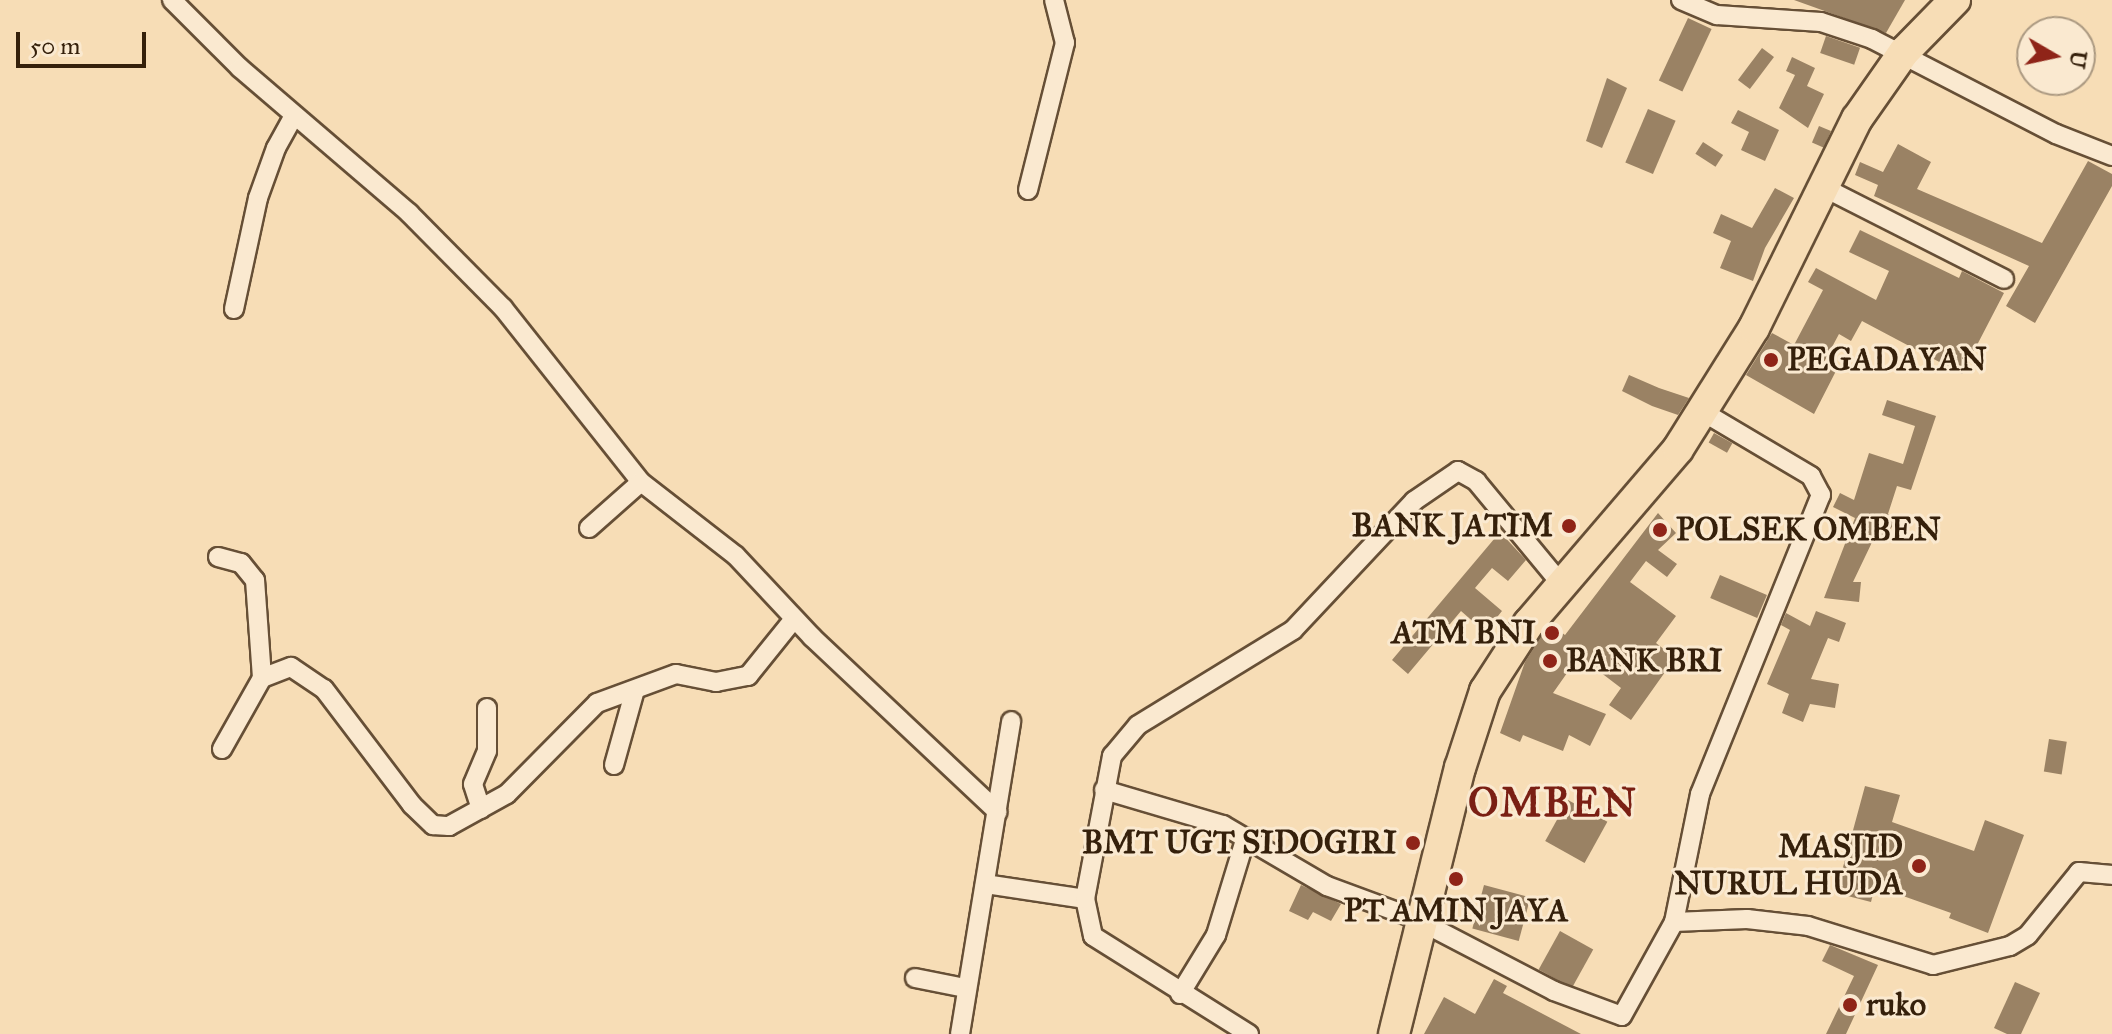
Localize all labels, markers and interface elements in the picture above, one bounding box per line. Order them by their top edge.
scale bar [20,16,150,66]
north arrow [2016,16,2096,96]
text: 50 m [30,31,80,61]
text: U [2064,49,2093,70]
place label: PEGADAYAN [1787,341,1987,379]
marker: PEGADAYAN [1762,351,1780,369]
place label: BANK JATIM [1352,507,1553,545]
place label: POLSEK OMBEN [1676,511,1941,549]
marker: BANK JATIM [1560,517,1578,535]
marker: POLSEK OMBEN [1651,521,1669,539]
place label: ATM BNI [1392,614,1536,652]
marker: ATM BNI [1543,624,1561,642]
place label: BANK BRI [1566,642,1723,680]
marker: BANK BRI [1541,652,1559,670]
district label: OMBEN [1468,779,1638,827]
place label: BMT UGT SIDOGIRI [1082,824,1397,862]
place label: MASJID NURUL HUDA [1674,829,1903,904]
marker: BMT UGT SIDOGIRI [1404,834,1422,852]
marker: MASJID NURUL HUDA [1910,857,1928,875]
marker: PT AMIN JAYA [1447,870,1465,888]
place label: PT AMIN JAYA [1344,892,1568,930]
place label: ruko [1866,986,1926,1024]
marker: ruko [1841,996,1859,1014]

